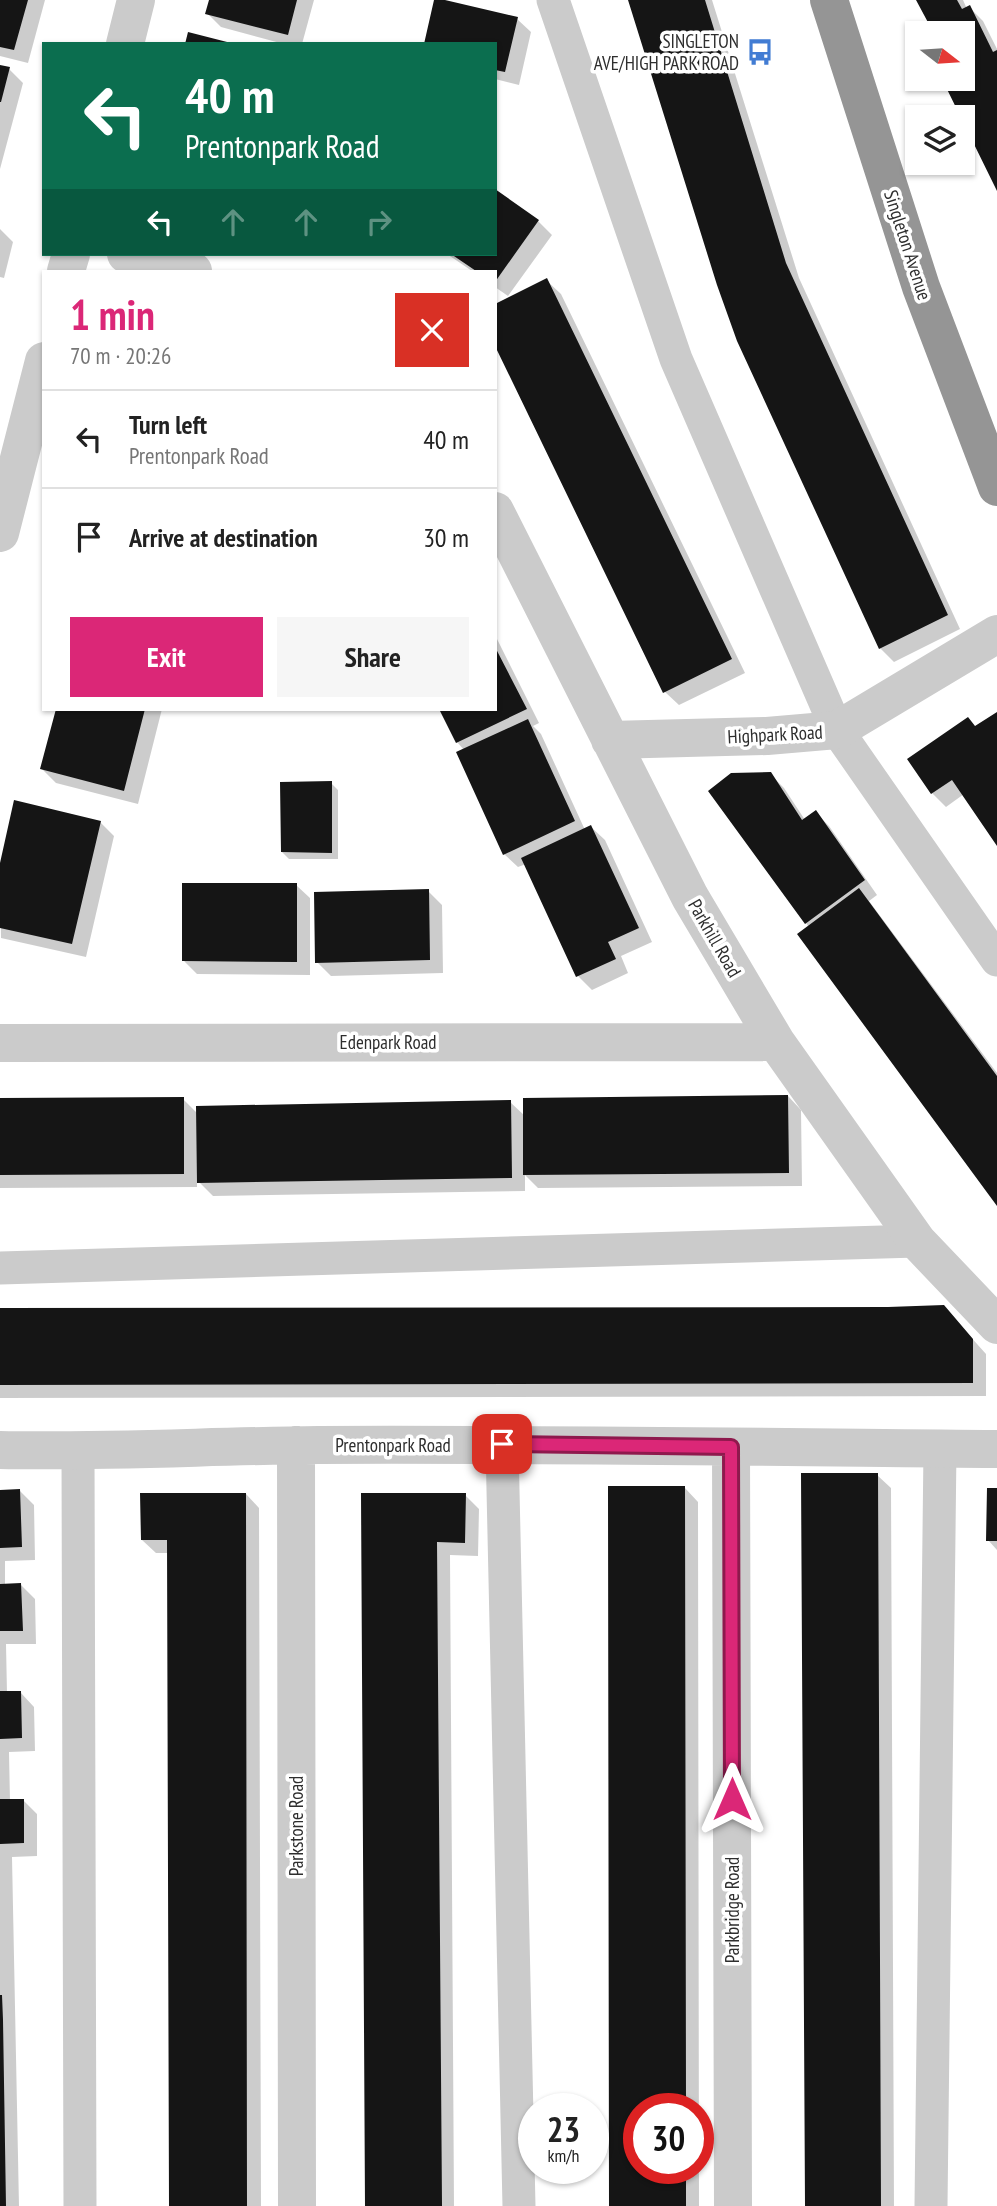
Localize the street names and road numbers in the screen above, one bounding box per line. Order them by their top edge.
street label: Singleton Avenue [879,187,937,303]
street label: Highpark Road [727,720,823,748]
street label: Parkhill Road [683,895,747,981]
street label: Edenpark Road [340,1030,437,1054]
street label: Prentonpark Road [335,1433,451,1457]
street label: Parkstone Road [284,1776,308,1876]
street label: Parkbridge Road [720,1857,744,1963]

